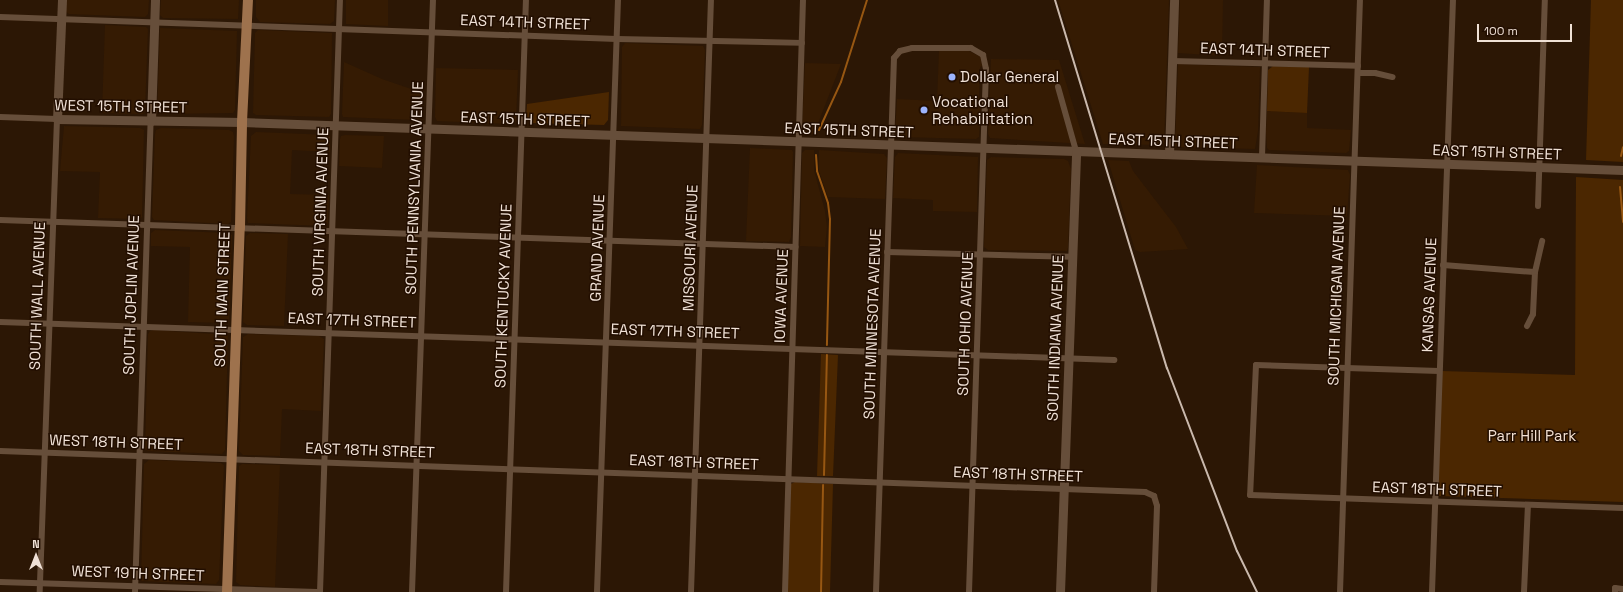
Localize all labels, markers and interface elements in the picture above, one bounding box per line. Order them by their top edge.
street label: EAST 14TH STREET [460,11,590,33]
scale bar [1479,16,1574,42]
text: 100 m [1484,23,1518,39]
street label: EAST 14TH STREET [1200,39,1330,61]
place label: Dollar General [960,68,1059,86]
marker: Dollar General [947,72,957,82]
street label: SOUTH PENNSYLVANIA AVENUE [401,81,427,295]
place label: Vocational Rehabilitation [932,92,1033,127]
street label: WEST 15TH STREET [54,96,188,116]
marker: Vocational Rehabilitation [919,105,929,115]
street label: EAST 15TH STREET [460,108,590,130]
street label: EAST 15TH STREET [784,119,914,141]
street label: SOUTH VIRGINIA AVENUE [308,127,332,297]
street label: EAST 15TH STREET [1108,130,1238,152]
street label: EAST 15TH STREET [1432,141,1562,163]
street label: MISSOURI AVENUE [679,184,701,312]
street label: GRAND AVENUE [586,194,608,302]
street label: SOUTH KENTUCKY AVENUE [491,203,515,389]
street label: SOUTH MICHIGAN AVENUE [1324,206,1348,386]
street label: SOUTH JOPLIN AVENUE [119,215,143,375]
street label: SOUTH WALL AVENUE [25,221,49,371]
street label: SOUTH MAIN STREET [210,223,234,367]
street label: SOUTH MINNESOTA AVENUE [860,228,884,420]
street label: KANSAS AVENUE [1418,237,1440,353]
street label: IOWA AVENUE [770,249,792,343]
street label: SOUTH OHIO AVENUE [953,252,977,396]
street label: SOUTH INDIANA AVENUE [1043,255,1067,421]
street label: EAST 17TH STREET [287,309,417,331]
street label: EAST 17TH STREET [610,320,740,342]
park label: Parr Hill Park [1488,427,1576,445]
street label: WEST 18TH STREET [49,431,183,453]
street label: EAST 18TH STREET [305,439,435,461]
street label: EAST 18TH STREET [629,451,759,473]
street label: EAST 18TH STREET [953,463,1083,485]
street label: EAST 18TH STREET [1372,478,1502,500]
north arrow [16,536,56,576]
text: N [32,537,40,551]
street label: WEST 19TH STREET [71,562,205,584]

